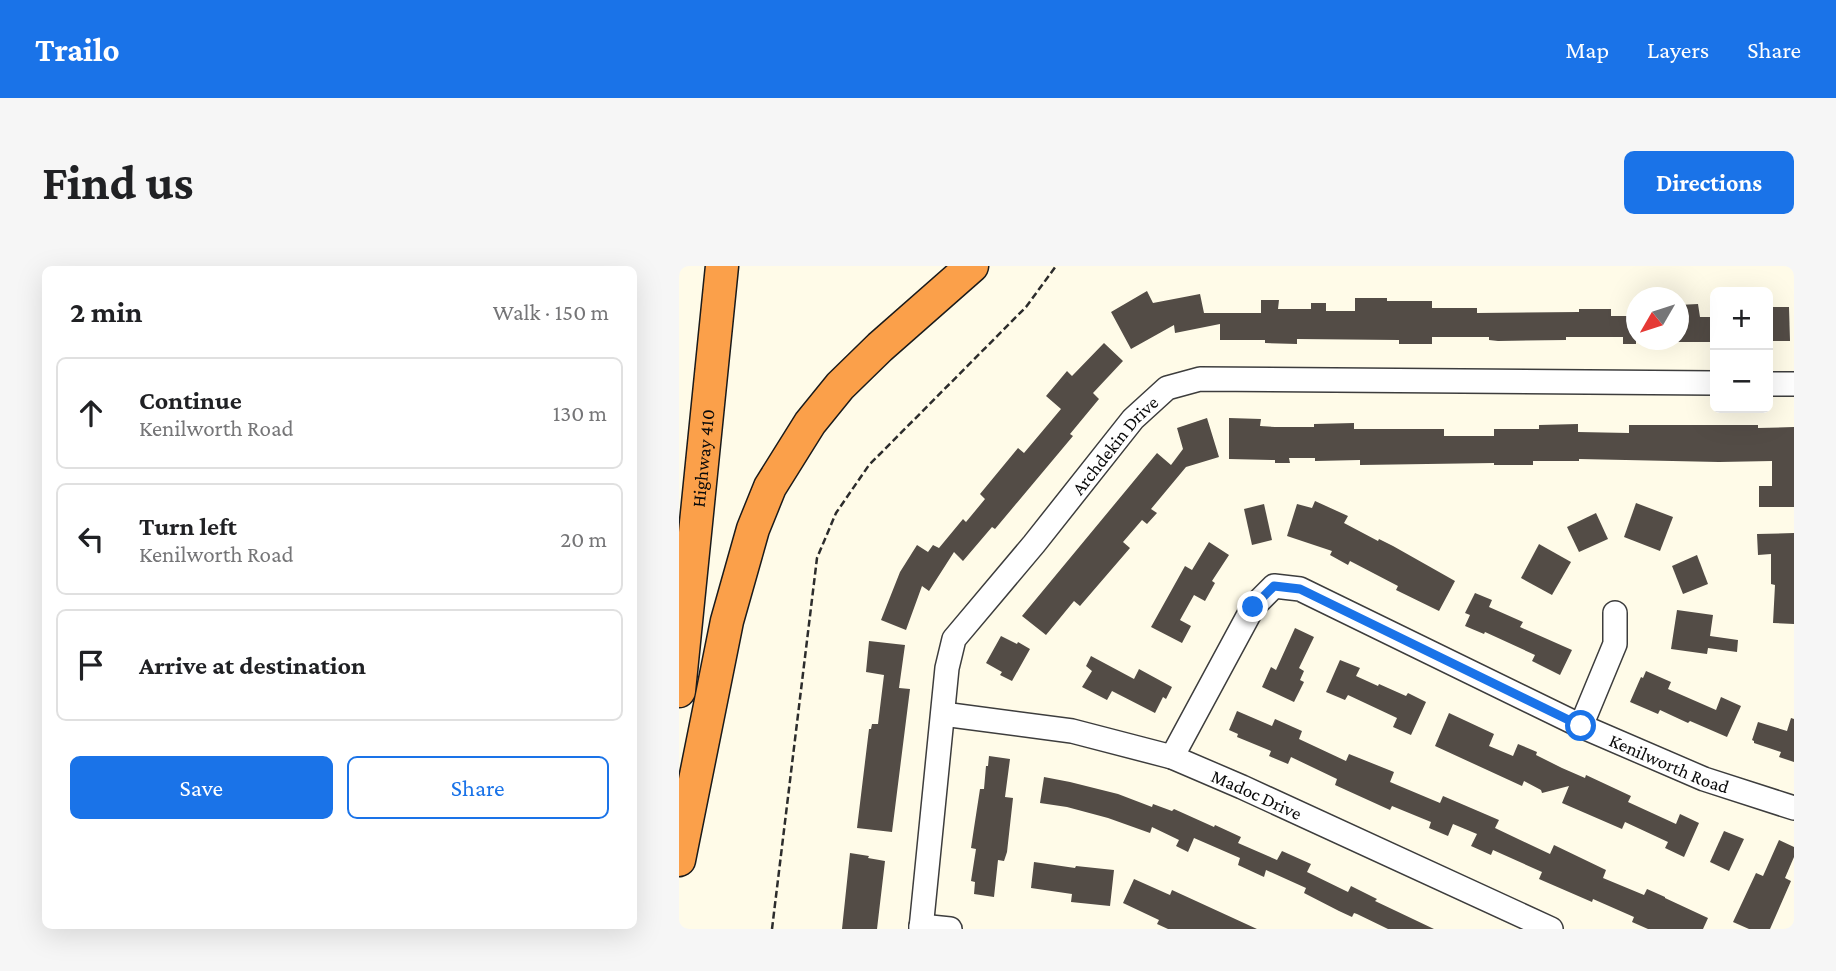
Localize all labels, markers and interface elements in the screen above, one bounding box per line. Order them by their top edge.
text: Trailo [35,31,120,68]
text: Map [1565,36,1609,63]
text: Layers [1647,36,1709,63]
text: Share [1747,36,1801,63]
button: Directions [1624,151,1794,214]
text: Find us [42,155,194,210]
north arrow [1626,287,1689,350]
map controls [1710,287,1773,413]
button: + [1710,287,1773,350]
text: 2 min [70,295,142,328]
text: Walk · 150 m [493,299,609,325]
button: − [1710,350,1773,413]
text: Continue [139,386,242,415]
street label: Archdekin Drive [1067,391,1162,499]
icon: ahead [72,394,110,432]
text: 130 m [553,400,607,426]
street label: Highway 410 [687,408,718,508]
text: Kenilworth Road [139,415,294,441]
text: Turn left [139,512,237,541]
icon: left [72,520,110,558]
text: 20 m [560,526,607,552]
text: Kenilworth Road [139,541,294,567]
route end [1237,591,1268,622]
icon: arrive [72,646,110,684]
text: Arrive at destination [139,651,366,680]
route start [1565,710,1596,741]
street label: Kenilworth Road [1606,729,1732,797]
button: Save [70,756,333,819]
button: Share [347,756,609,819]
street label: Madoc Drive [1208,765,1305,824]

